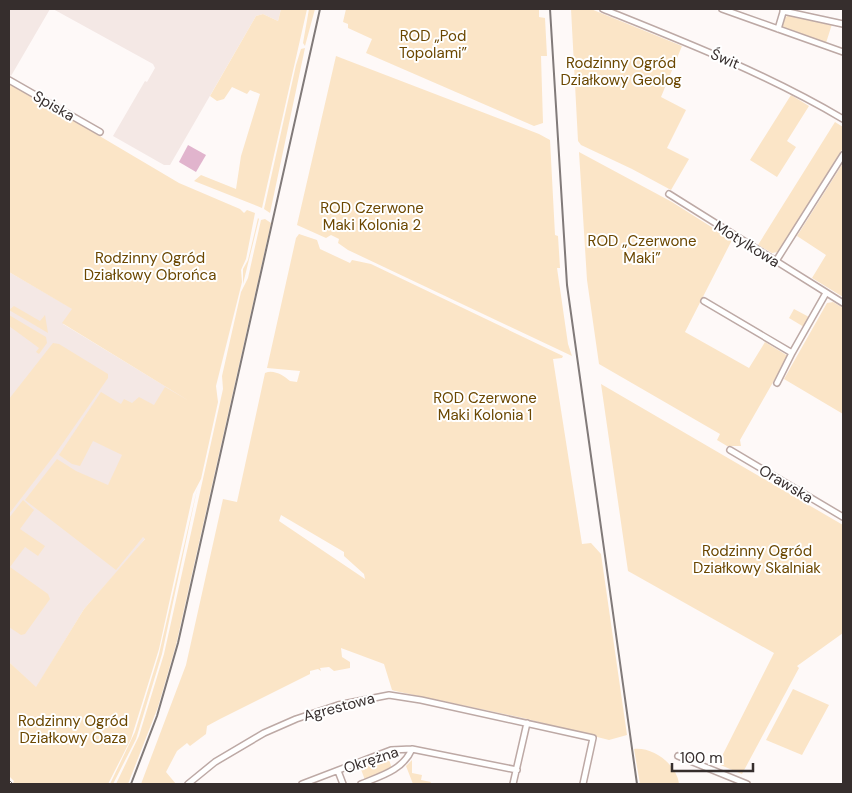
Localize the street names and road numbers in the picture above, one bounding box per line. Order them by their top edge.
street label: Świt [707,44,743,74]
street label: Spiska [30,86,78,126]
street label: Motylkowa [710,216,784,272]
street label: Orawska [755,460,817,508]
street label: Agrestowa [301,688,377,726]
street label: Okrężna [341,742,401,778]

